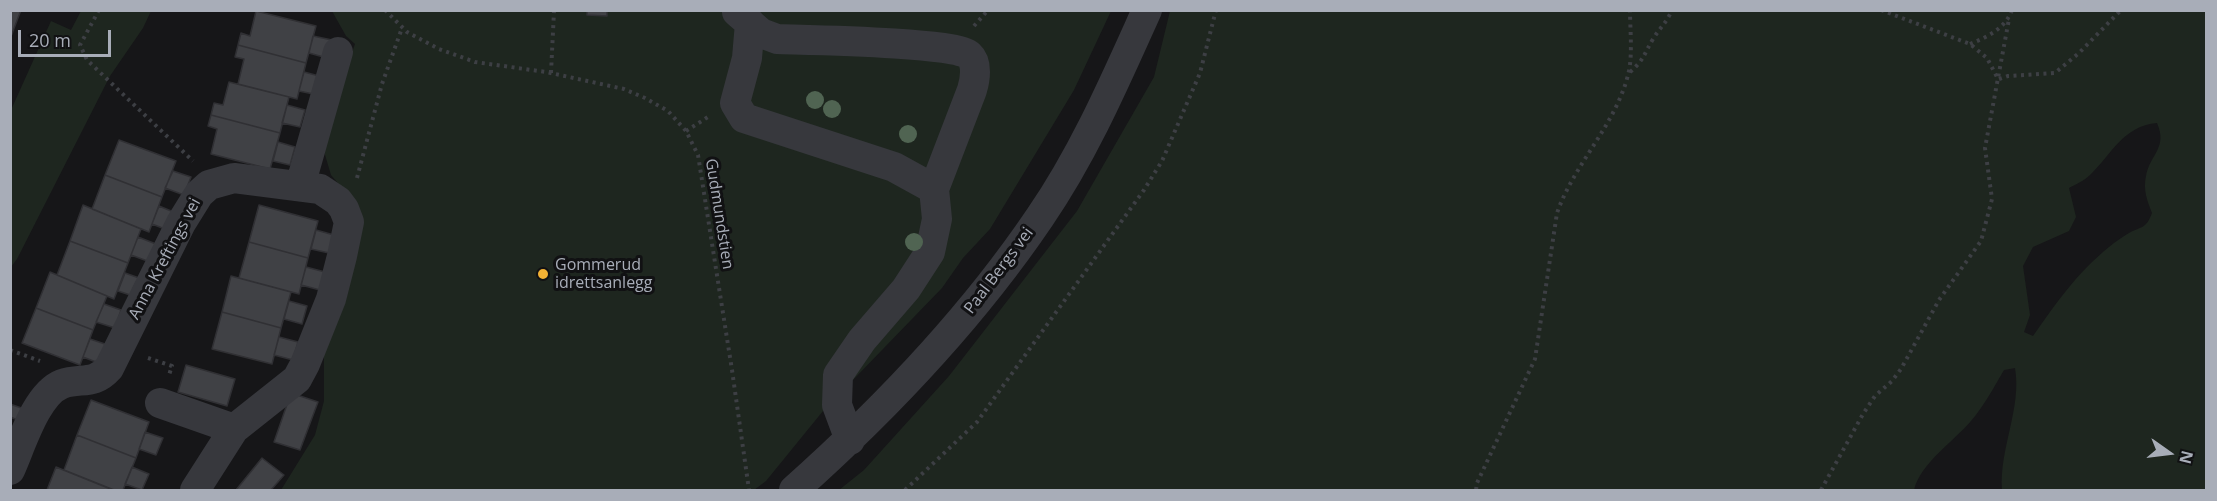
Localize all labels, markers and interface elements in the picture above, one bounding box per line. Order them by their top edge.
scale bar [21,18,114,56]
text: 20 m [29,28,71,52]
street label: Gudmundstien [701,157,737,271]
street label: Anna Kreftings vei [125,195,205,323]
street label: Paal Bergs vei [960,224,1038,318]
place label: Gommerud idrettsanlegg [555,255,652,293]
marker: Gommerud idrettsanlegg [536,267,550,281]
north arrow [2139,423,2199,483]
text: N [2174,448,2199,466]

